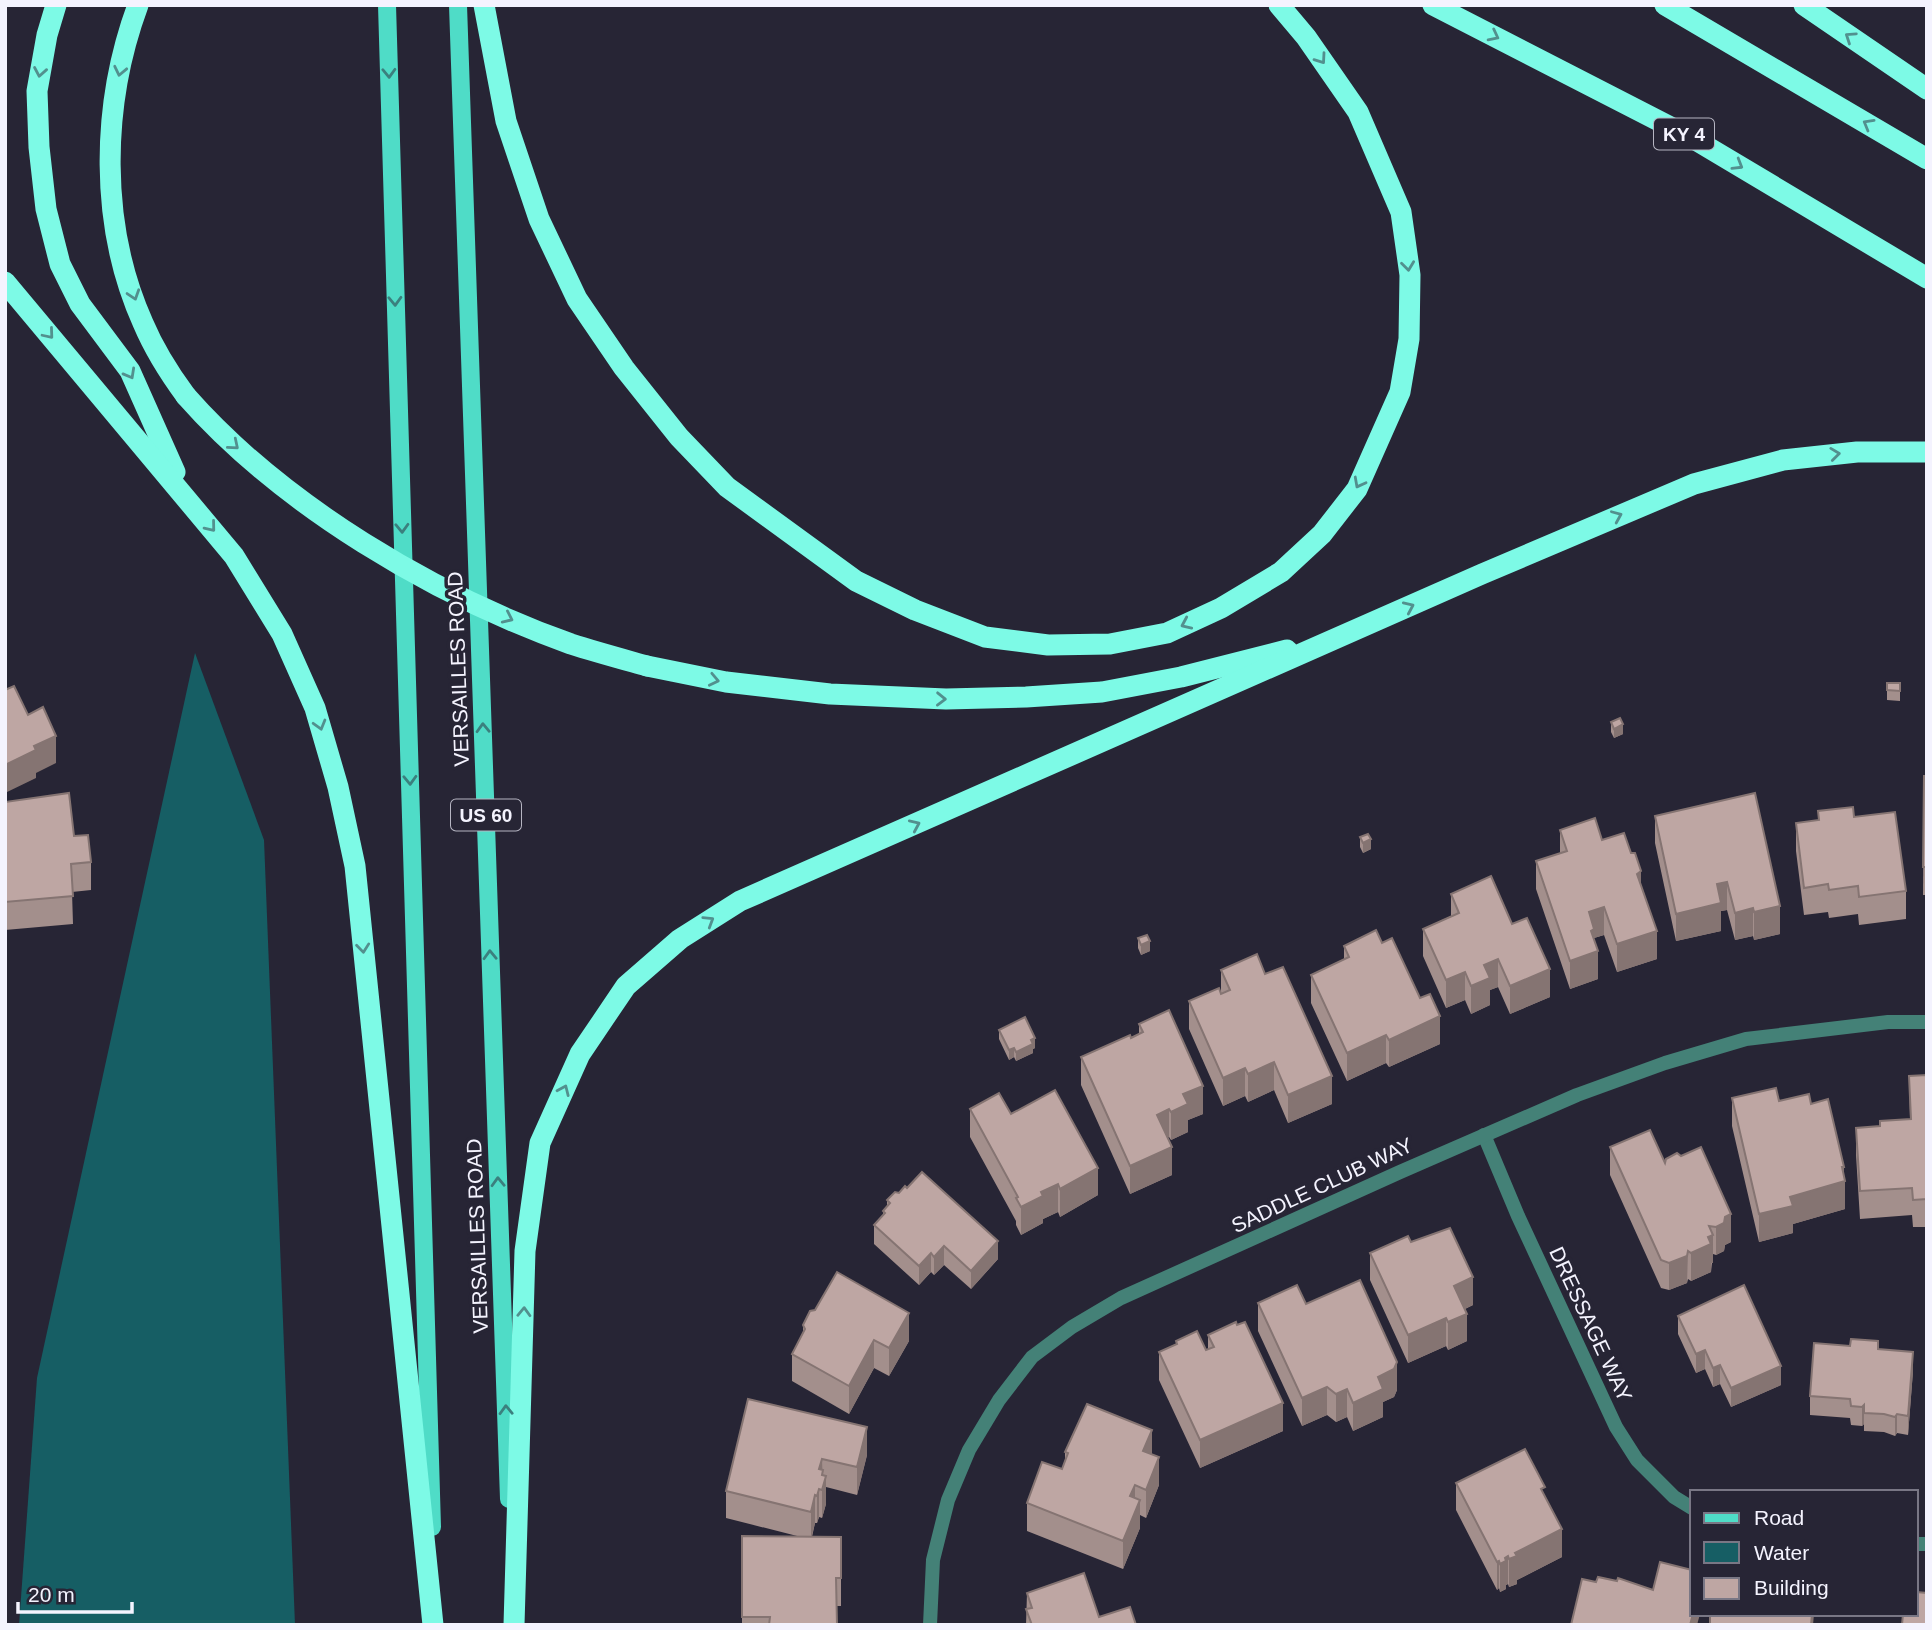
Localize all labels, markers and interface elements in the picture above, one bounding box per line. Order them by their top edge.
one-way arrow [1487,28,1499,42]
one-way arrow [1845,33,1858,45]
one-way arrow [1313,51,1325,64]
one-way arrow [113,65,128,77]
one-way arrow [33,66,48,78]
one-way arrow [381,68,396,79]
road number: KY 4 [1654,118,1714,150]
one-way arrow [1863,119,1876,132]
one-way arrow [1731,157,1744,170]
one-way arrow [1401,260,1416,272]
one-way arrow [125,289,140,301]
one-way arrow [388,296,403,307]
one-way arrow [41,326,53,339]
one-way arrow [122,366,135,379]
one-way arrow [225,437,238,449]
one-way arrow [1829,447,1841,462]
one-way arrow [1353,476,1367,489]
one-way arrow [1610,510,1623,524]
one-way arrow [202,520,215,532]
one-way arrow [395,523,410,534]
street label: VERSAILLES ROAD [443,571,473,767]
one-way arrow [1402,601,1414,615]
one-way arrow [500,610,513,624]
one-way arrow [1181,616,1193,630]
one-way arrow [708,671,720,686]
one-way arrow [935,691,946,706]
one-way arrow [312,719,327,731]
one-way arrow [475,722,490,733]
one-way arrow [403,775,418,786]
road number: US 60 [451,800,521,830]
one-way arrow [907,819,920,833]
one-way arrow [701,916,714,929]
one-way arrow [355,943,370,954]
one-way arrow [483,949,498,960]
one-way arrow [556,1085,570,1097]
street label: SADDLE CLUB WAY [1228,1133,1416,1237]
street label: VERSAILLES ROAD [462,1138,492,1334]
one-way arrow [490,1176,506,1187]
street label: DRESSAGE WAY [1545,1243,1637,1405]
one-way arrow [516,1306,531,1317]
one-way arrow [498,1404,513,1415]
legend [1690,1490,1918,1616]
text: Road [1754,1506,1804,1529]
text: Water [1754,1541,1809,1564]
scale bar [18,1570,131,1614]
text: Building [1754,1576,1829,1599]
text: 20 m [28,1583,75,1606]

